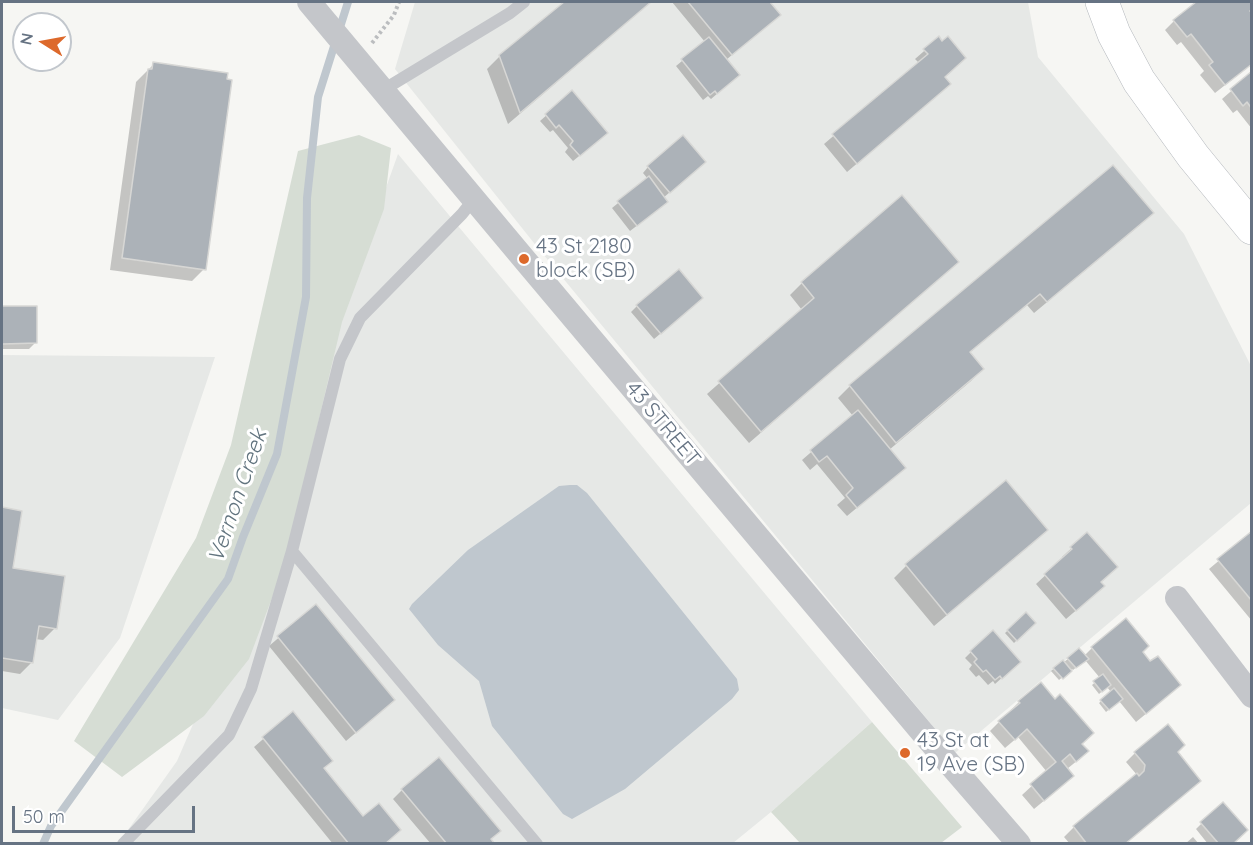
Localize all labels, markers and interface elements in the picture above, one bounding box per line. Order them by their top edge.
north arrow [12,12,72,72]
text: N [15,31,37,47]
place label: 43 St 2180 block (SB) [536,234,635,284]
marker: 43 St 2180 block (SB) [517,252,531,266]
street label: 43 STREET [620,376,706,472]
water label: Vernon Creek [203,426,273,566]
place label: 43 St at 19 Ave (SB) [917,728,1025,778]
marker: 43 St at 19 Ave (SB) [898,746,912,760]
scale bar [15,794,198,832]
text: 50 m [23,805,65,828]

